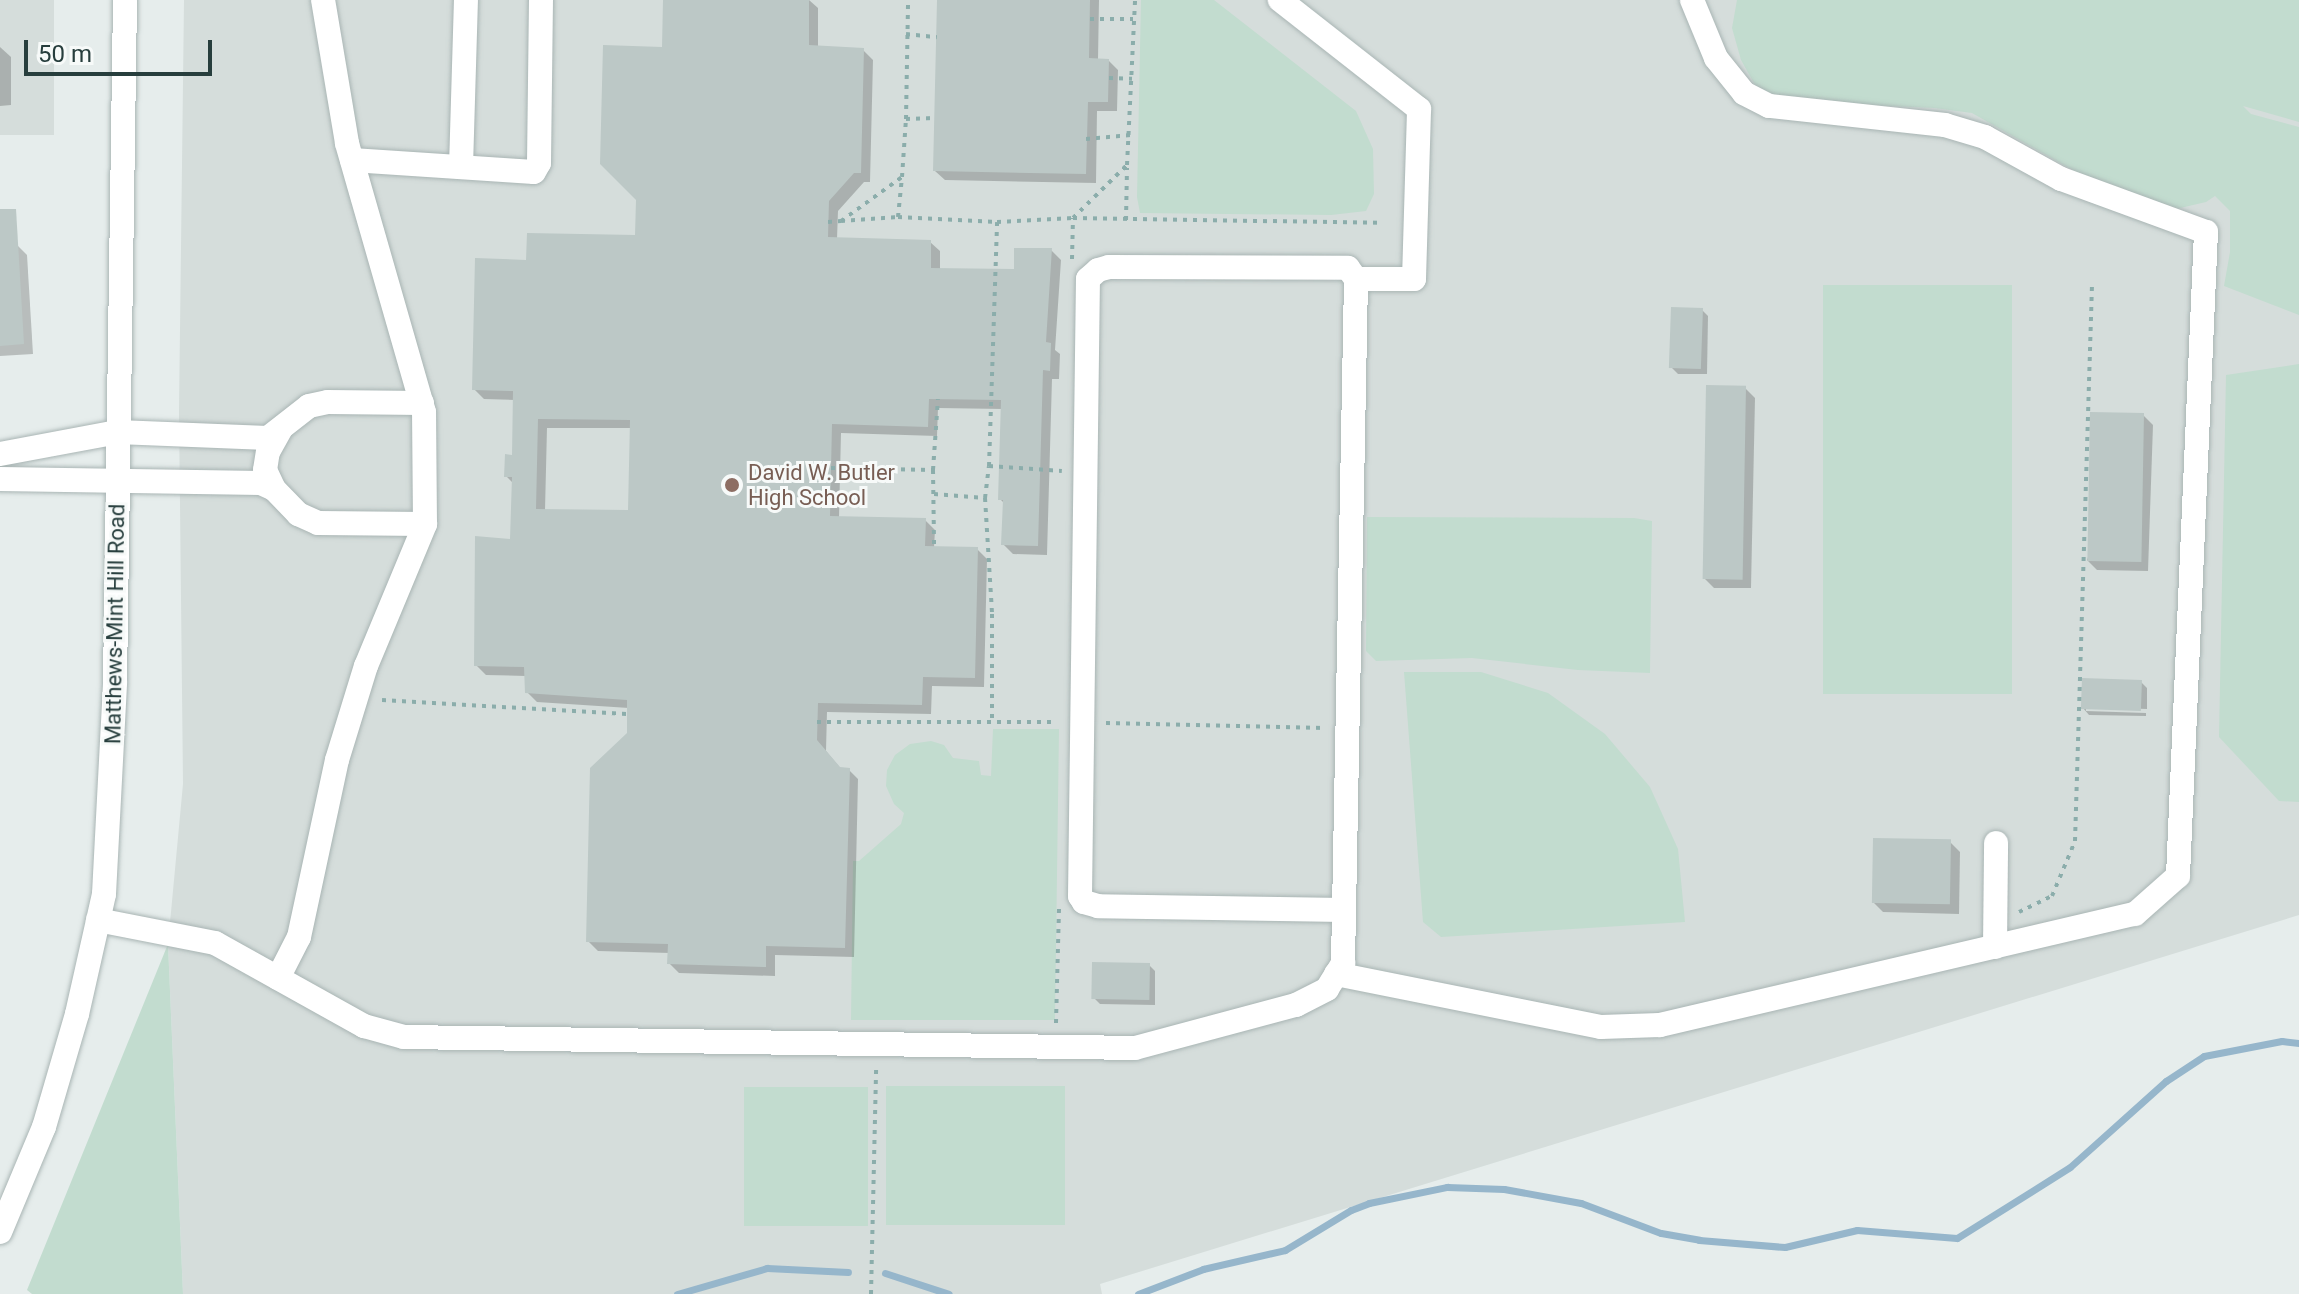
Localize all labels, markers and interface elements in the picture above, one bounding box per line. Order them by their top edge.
scale bar [28,24,216,74]
text: 50 m [38,40,92,68]
place label: David W. Butler High School [748,459,895,510]
marker: David W. Butler High School [723,476,741,494]
street label: Matthews-Mint Hill Road [100,504,130,744]

